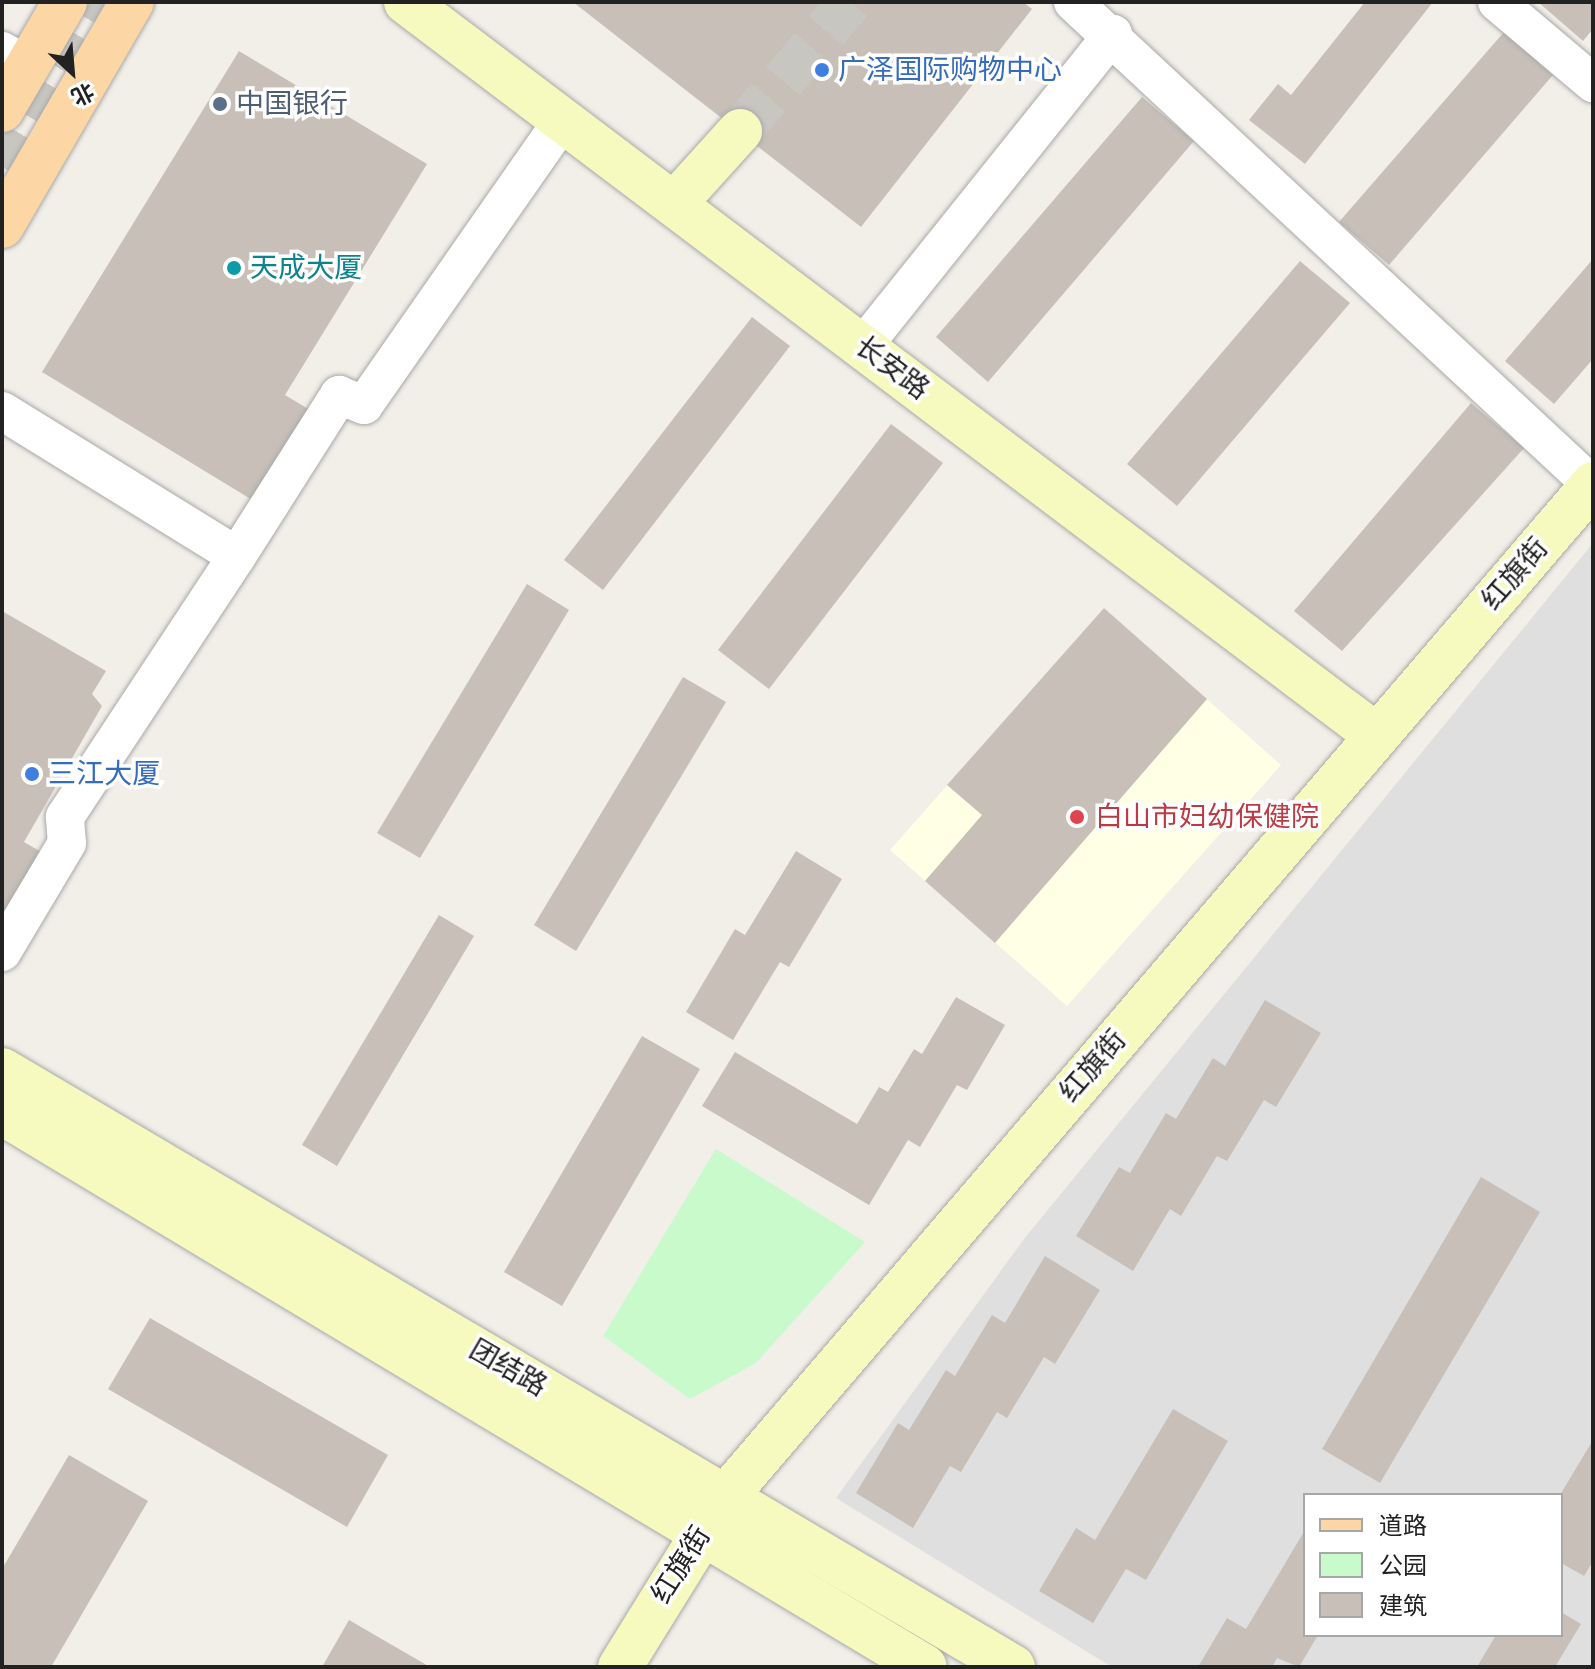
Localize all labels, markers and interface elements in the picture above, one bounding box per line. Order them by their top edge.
north arrow [32,32,112,112]
place label: 广泽国际购物中心 [838,53,1062,87]
marker: 广泽国际购物中心 [813,61,831,79]
text: 北 [66,74,99,113]
place label: 中国银行 [236,87,348,121]
marker: 中国银行 [211,95,229,113]
place label: 天成大厦 [250,251,362,285]
marker: 天成大厦 [225,259,243,277]
street label: 长安路 [848,329,936,407]
street label: 红旗街 [1475,531,1555,617]
place label: 三江大厦 [48,757,160,791]
marker: 三江大厦 [23,765,41,783]
place label: 白山市妇幼保健院 [1095,800,1319,834]
marker: 白山市妇幼保健院 [1066,806,1088,828]
street label: 红旗街 [1053,1023,1133,1109]
street label: 团结路 [463,1332,553,1404]
legend [1303,1493,1563,1637]
text: 道路 [1379,1509,1427,1544]
street label: 红旗街 [644,1520,718,1610]
text: 公园 [1379,1549,1427,1584]
text: 建筑 [1379,1589,1427,1624]

